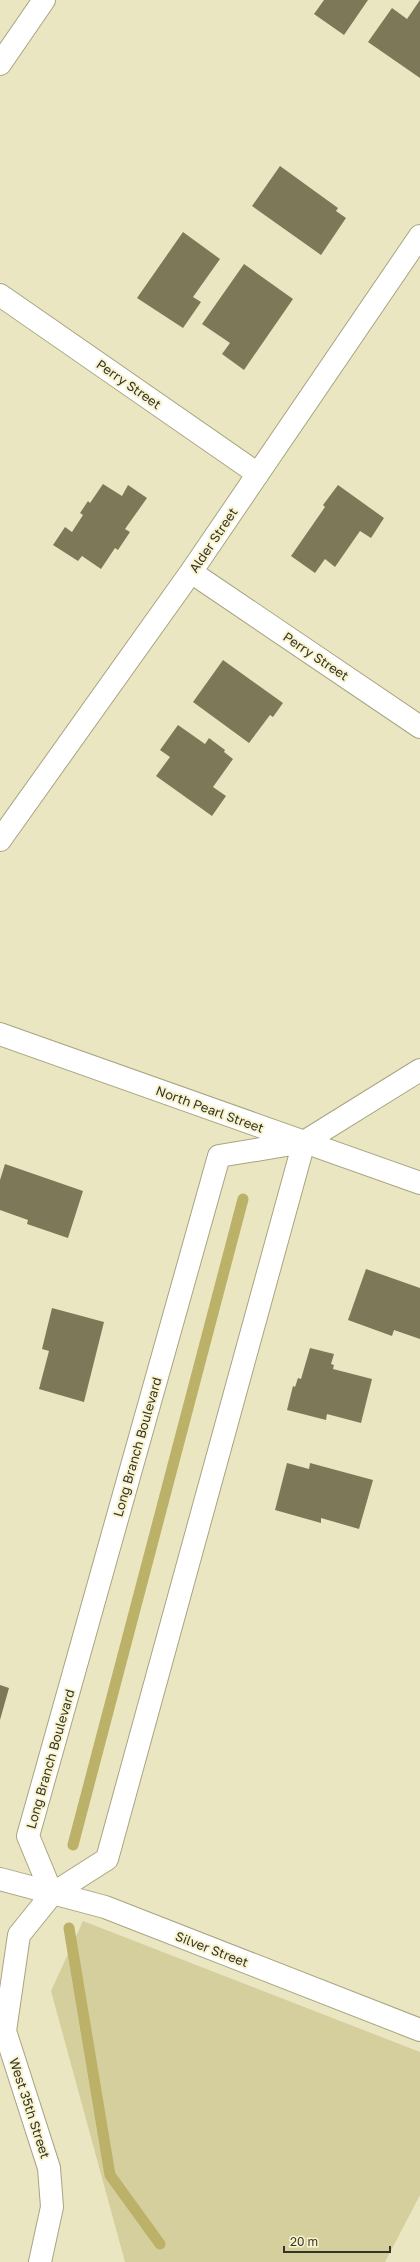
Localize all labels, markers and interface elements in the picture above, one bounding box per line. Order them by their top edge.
street label: Perry Street [94,356,164,412]
street label: Alder Street [185,505,241,575]
street label: Perry Street [280,628,352,684]
street label: North Pearl Street [154,1082,266,1136]
street label: Long Branch Boulevard [109,1375,165,1519]
street label: Long Branch Boulevard [22,1687,78,1831]
street label: Silver Street [173,1928,251,1970]
street label: West 35th Street [6,2056,54,2160]
scale bar [284,2228,390,2254]
text: 20 m [290,2234,318,2249]

